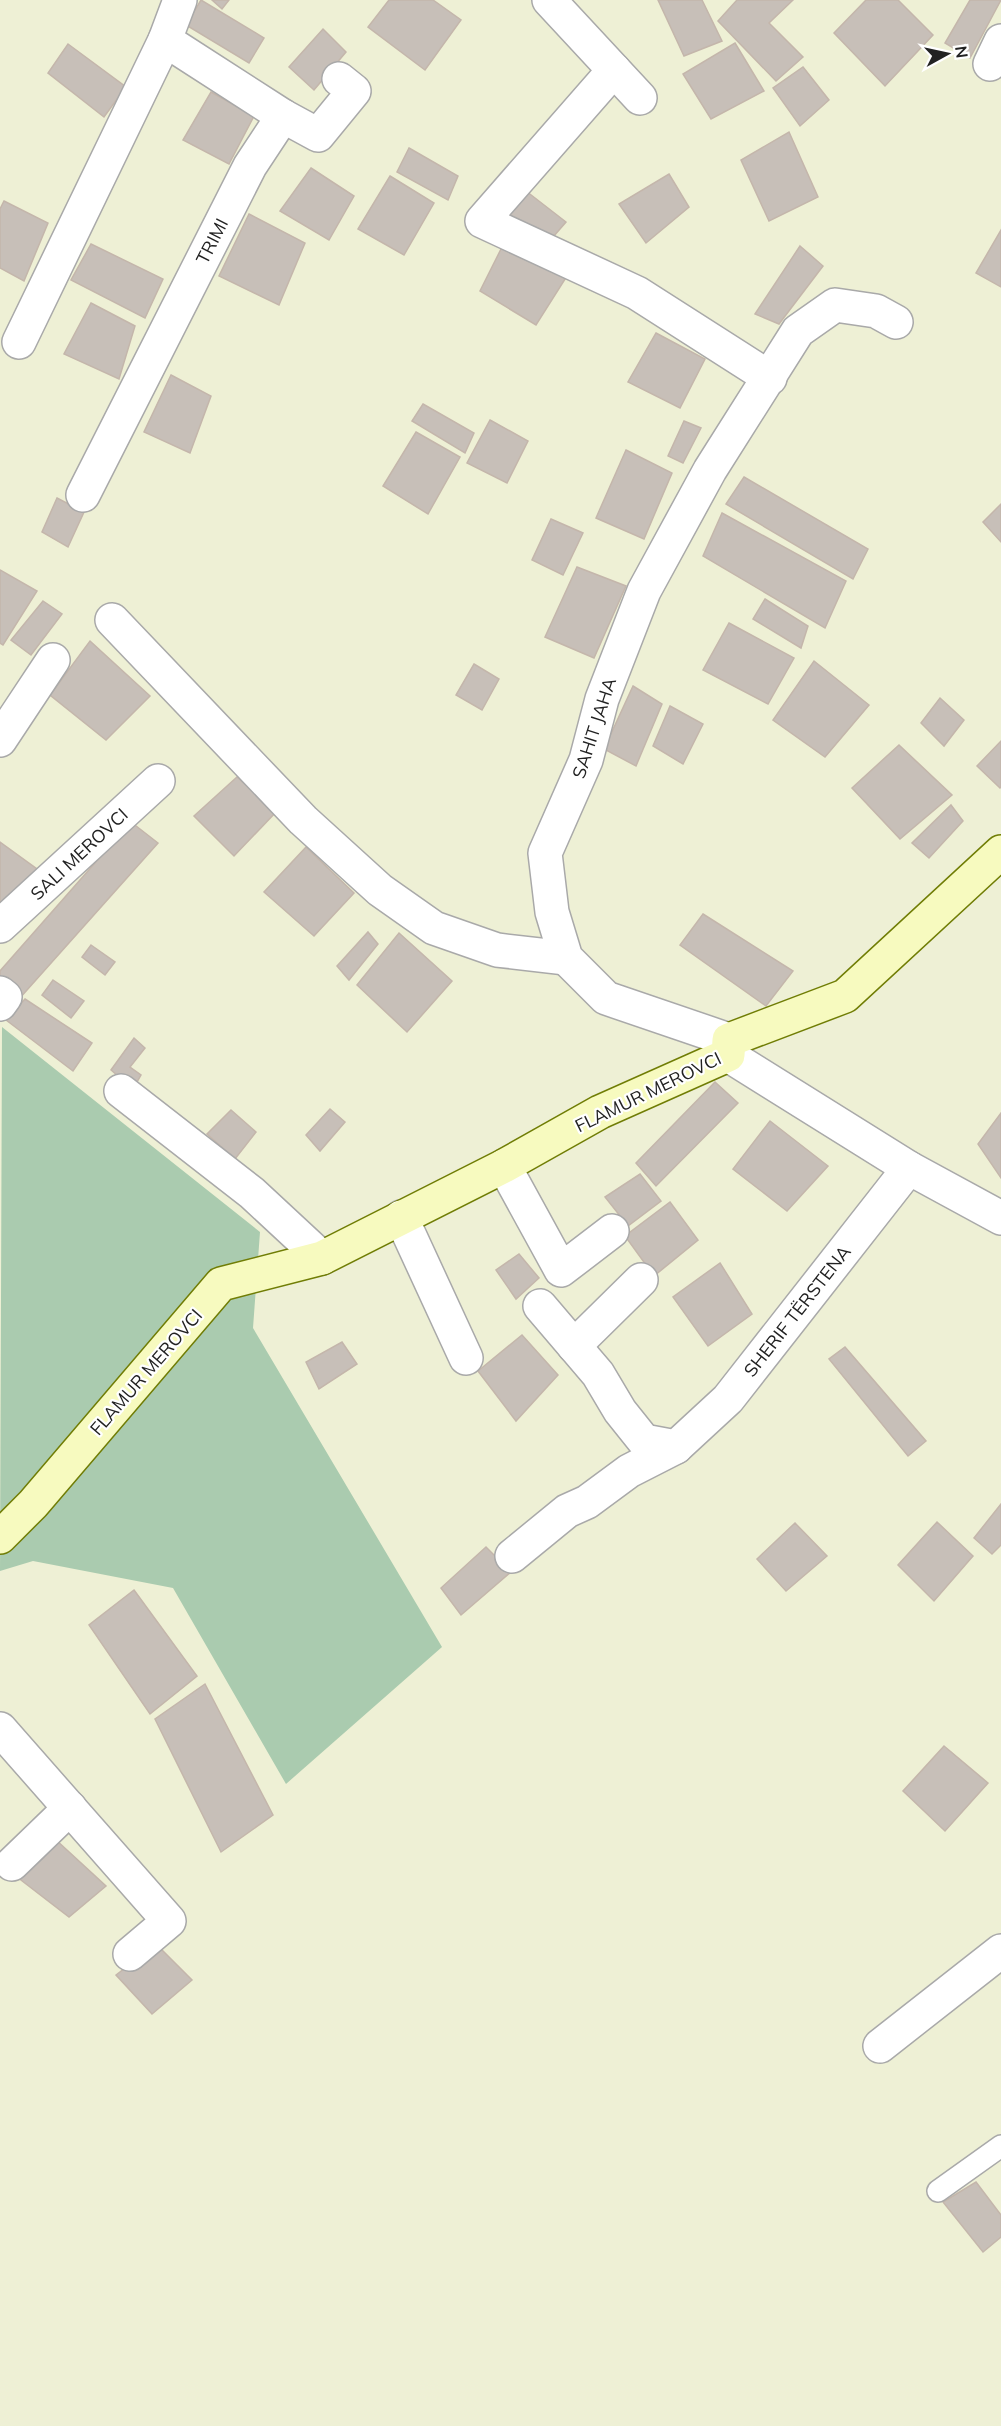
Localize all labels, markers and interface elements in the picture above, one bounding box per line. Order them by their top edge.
north arrow [917,24,977,84]
text: N [951,45,973,59]
street label: TRIMI [191,214,233,268]
street label: SAHIT JAHA [567,675,621,781]
street label: SALI MEROVCI [26,803,132,905]
street label: FLAMUR MEROVCI [571,1047,725,1137]
street label: SHERIF TËRSTENA [739,1241,855,1381]
street label: FLAMUR MEROVCI [85,1304,207,1440]

